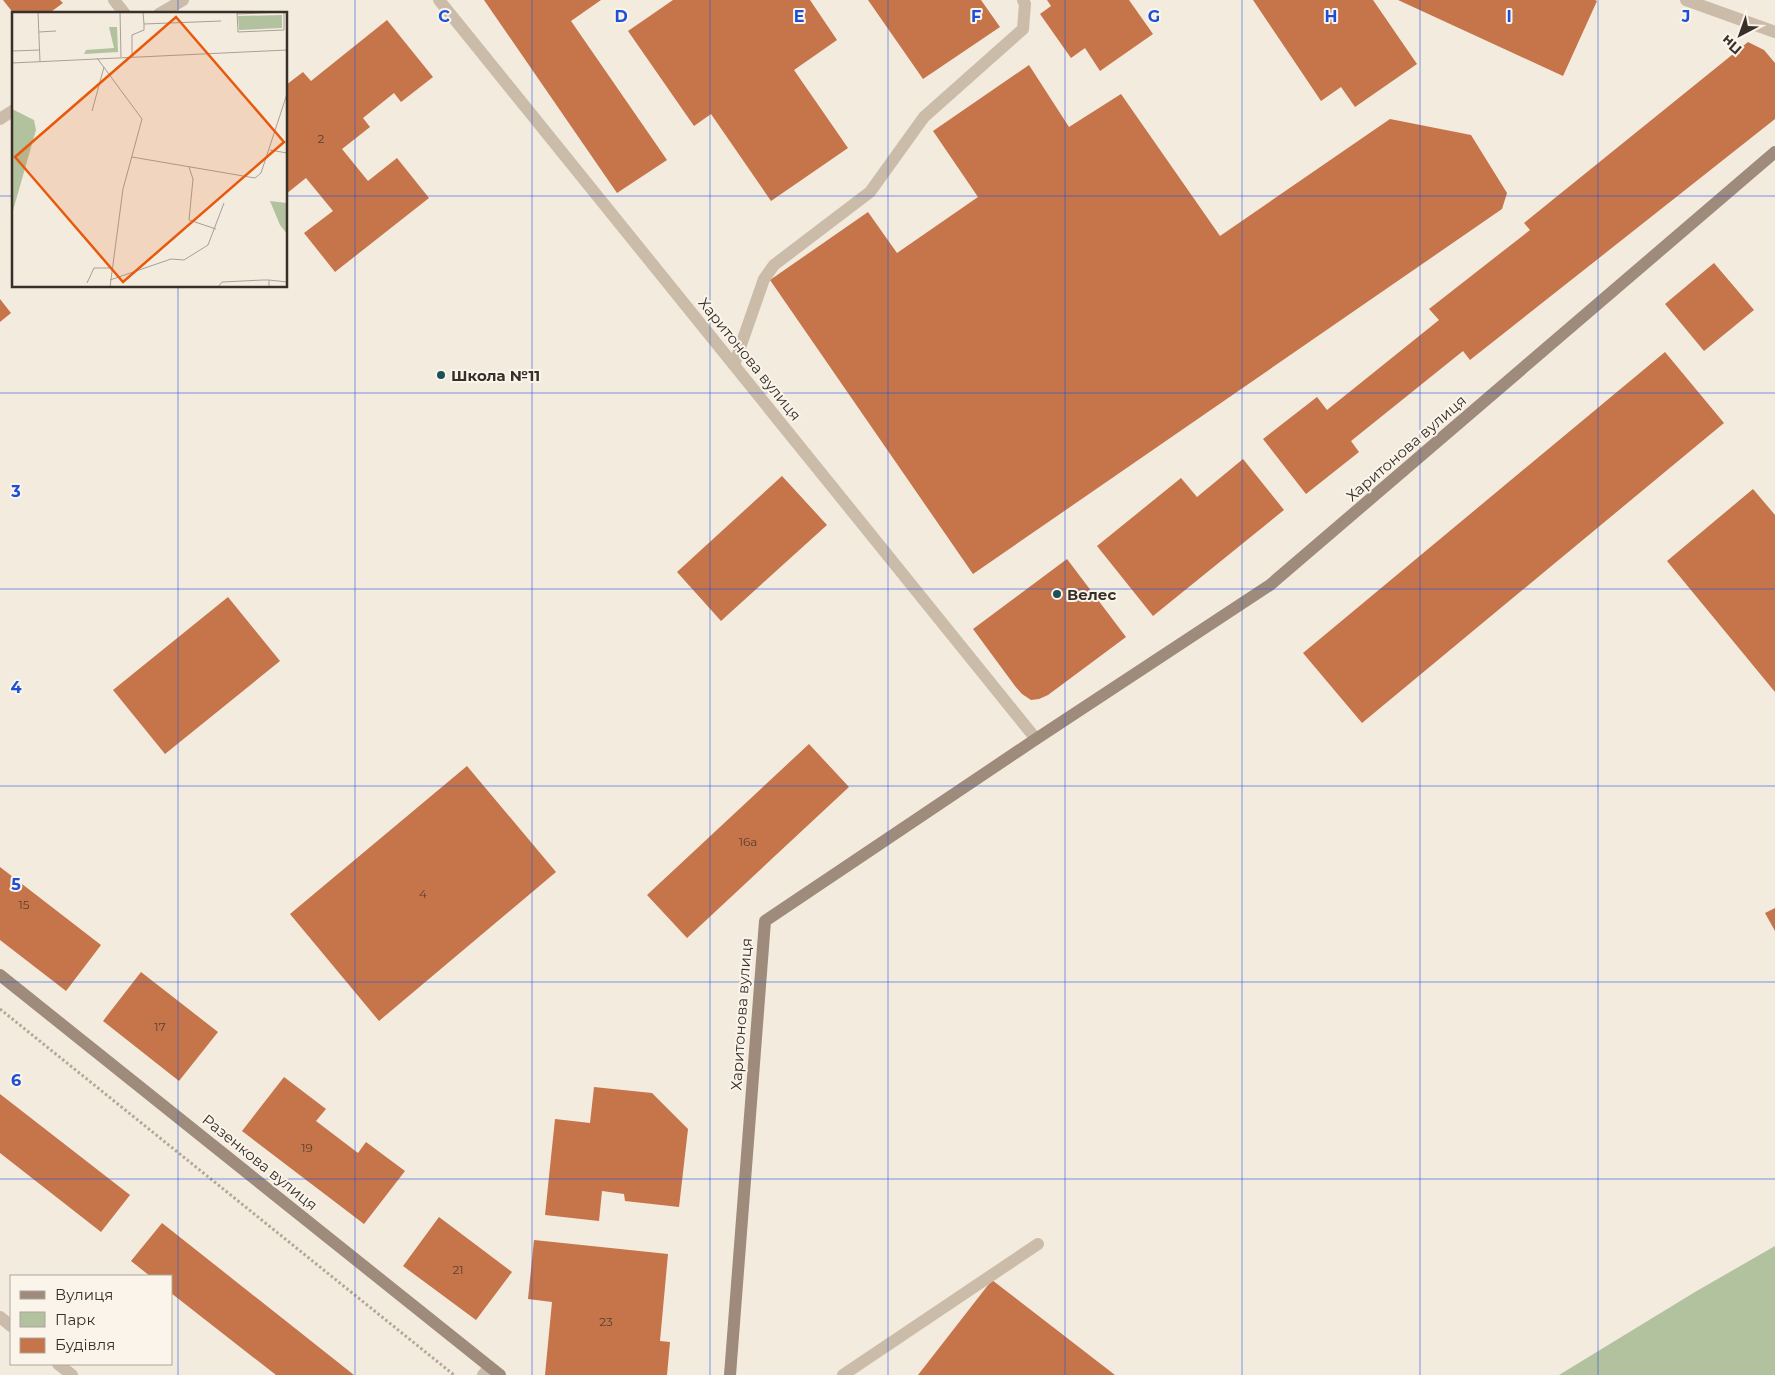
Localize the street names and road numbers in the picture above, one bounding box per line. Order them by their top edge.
street label: Харитонова вулиця [695,294,805,424]
street label: Харитонова вулиця [1342,391,1470,505]
street label: Харитонова вулиця [726,937,756,1091]
street label: Разенкова вулиця [199,1110,321,1214]

